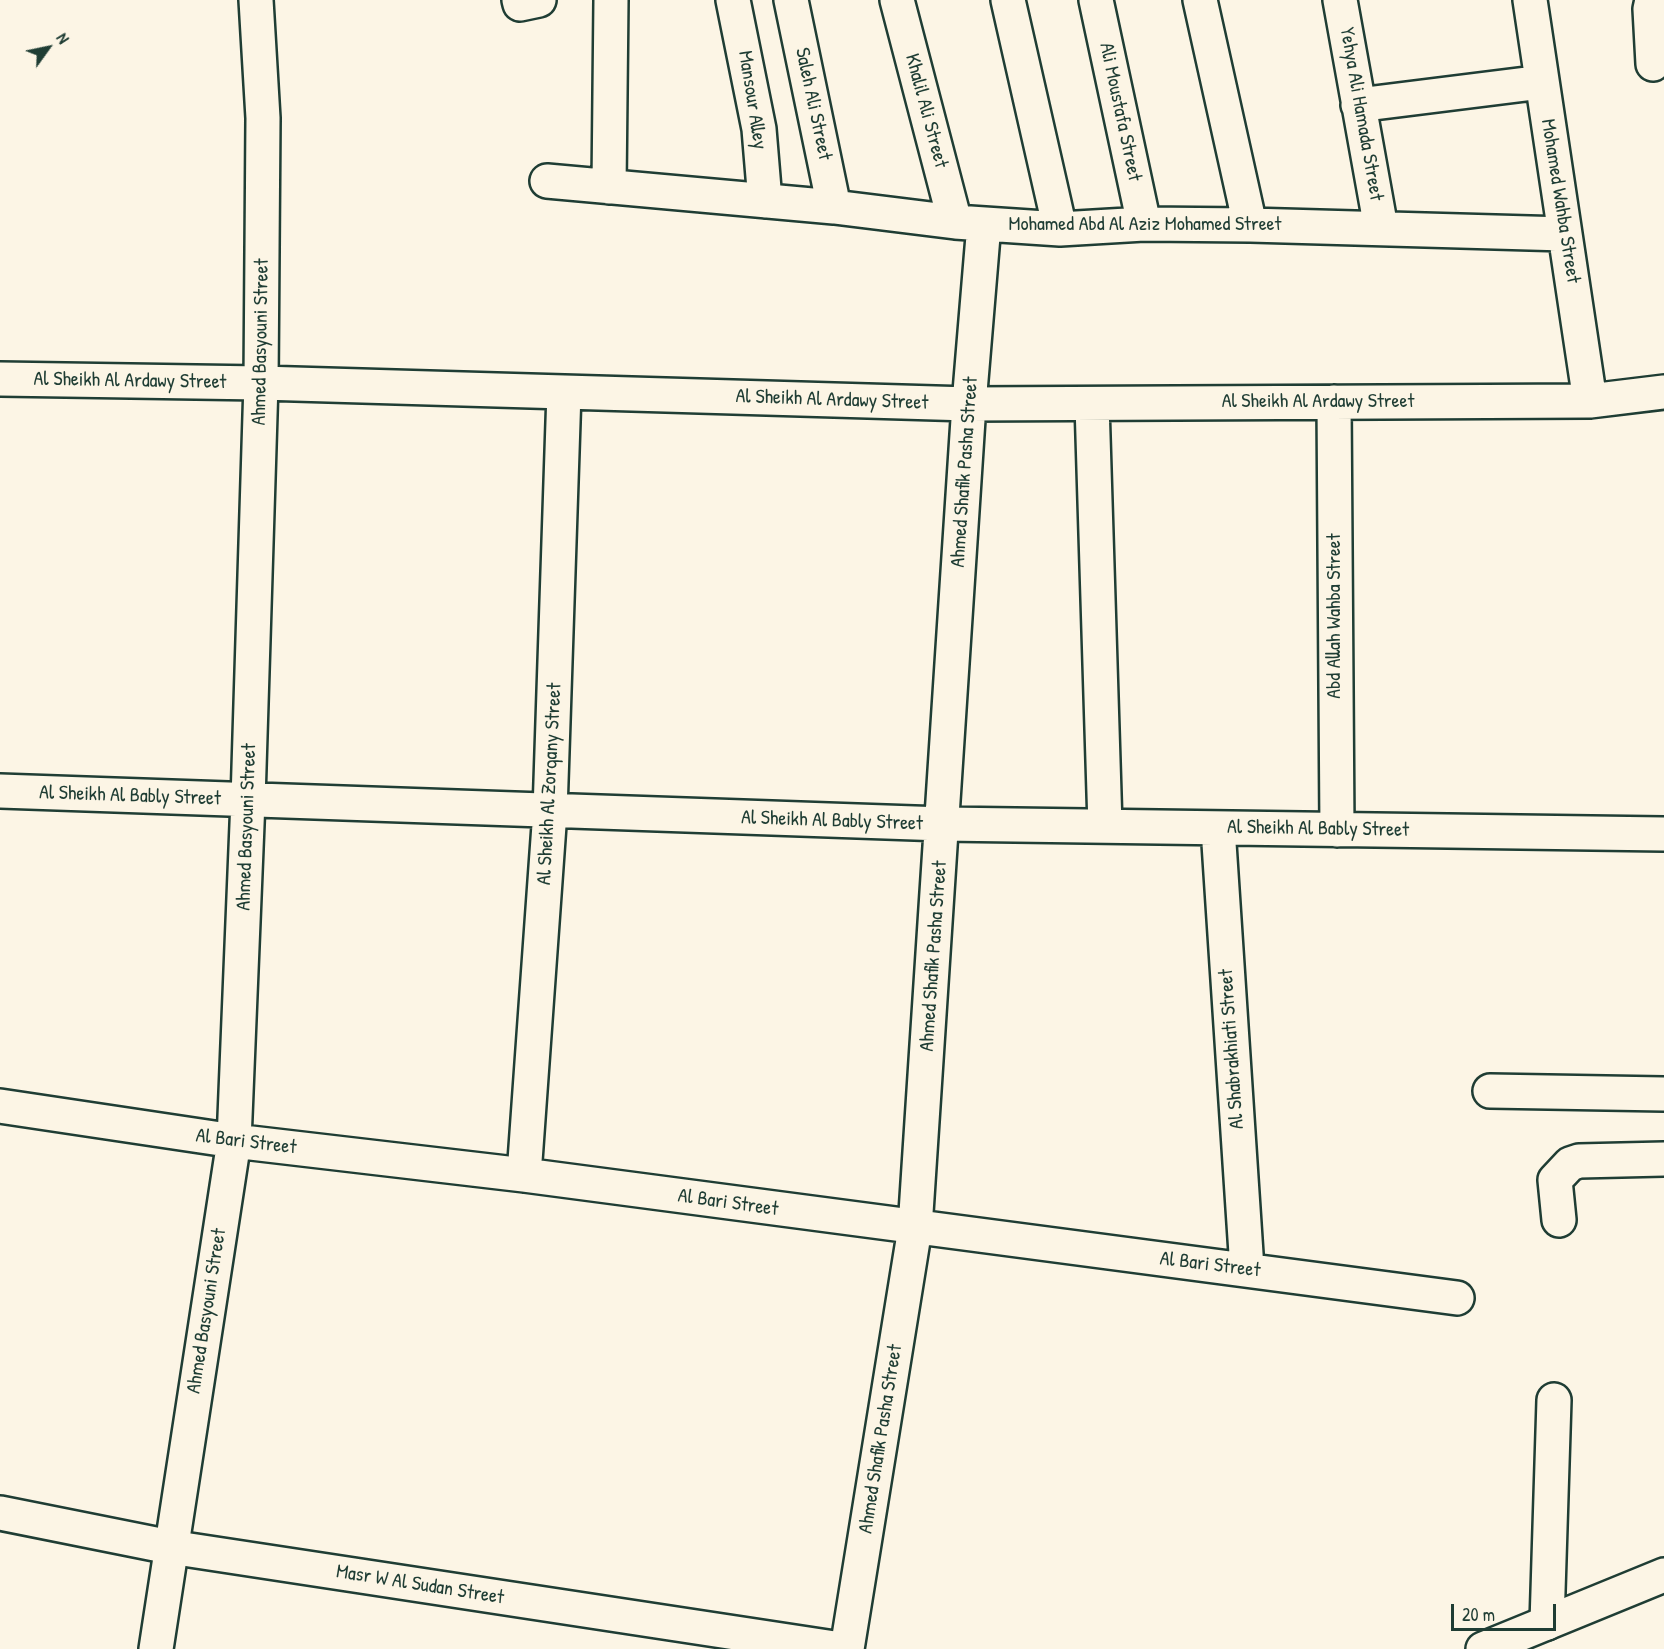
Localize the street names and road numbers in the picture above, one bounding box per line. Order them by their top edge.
street label: Yehya Ali Hamada Street [1334,25,1388,203]
street label: Ali Moustafa Street [1094,41,1146,183]
street label: Saleh Ali Street [789,46,837,162]
street label: Mansour Alley [732,49,772,151]
street label: Khalil Ali Street [899,51,953,171]
street label: Mohamed Wahba Street [1535,117,1585,285]
street label: Mohamed Abd Al Aziz Mohamed Street [1009,213,1281,237]
street label: Ahmed Basyouni Street [248,258,274,426]
street label: Al Sheikh Al Ardawy Street [33,367,227,395]
street label: Ahmed Shafik Pasha Street [946,376,984,568]
street label: Al Sheikh Al Ardawy Street [735,385,929,415]
street label: Al Sheikh Al Ardawy Street [1222,390,1414,414]
street label: Abd Allah Wahba Street [1323,533,1347,699]
street label: Al Sheikh Al Zorqany Street [533,682,567,886]
street label: Ahmed Basyouni Street [232,743,262,911]
street label: Al Sheikh Al Bably Street [39,781,221,811]
street label: Al Sheikh Al Bably Street [741,806,923,836]
street label: Al Sheikh Al Bably Street [1227,815,1409,843]
street label: Ahmed Shafik Pasha Street [915,860,953,1052]
street label: Al Shabrakhiati Street [1214,968,1250,1130]
street label: Al Bari Street [194,1124,298,1160]
street label: Al Bari Street [676,1184,780,1222]
street label: Ahmed Basyouni Street [182,1227,232,1395]
street label: Al Bari Street [1158,1247,1262,1283]
street label: Ahmed Shafik Pasha Street [854,1343,908,1535]
street label: Masr W Al Sudan Street [334,1560,506,1610]

